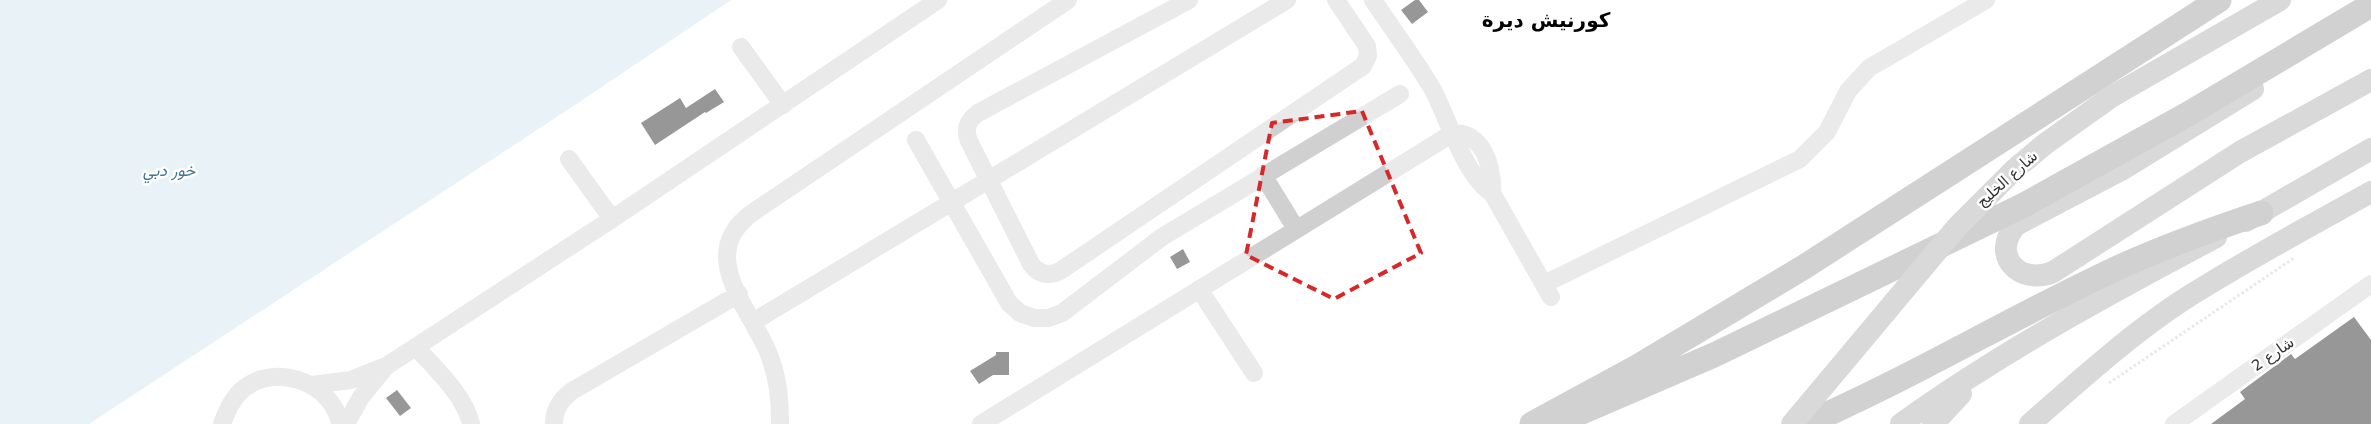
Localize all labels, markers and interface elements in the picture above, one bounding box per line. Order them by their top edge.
district label: كورنيش ديرة [1482,8,1611,32]
street label: شارع الخليج [1973,147,2041,211]
water label: خور دبي [143,161,197,184]
street label: شارع 2 [2248,333,2298,375]

